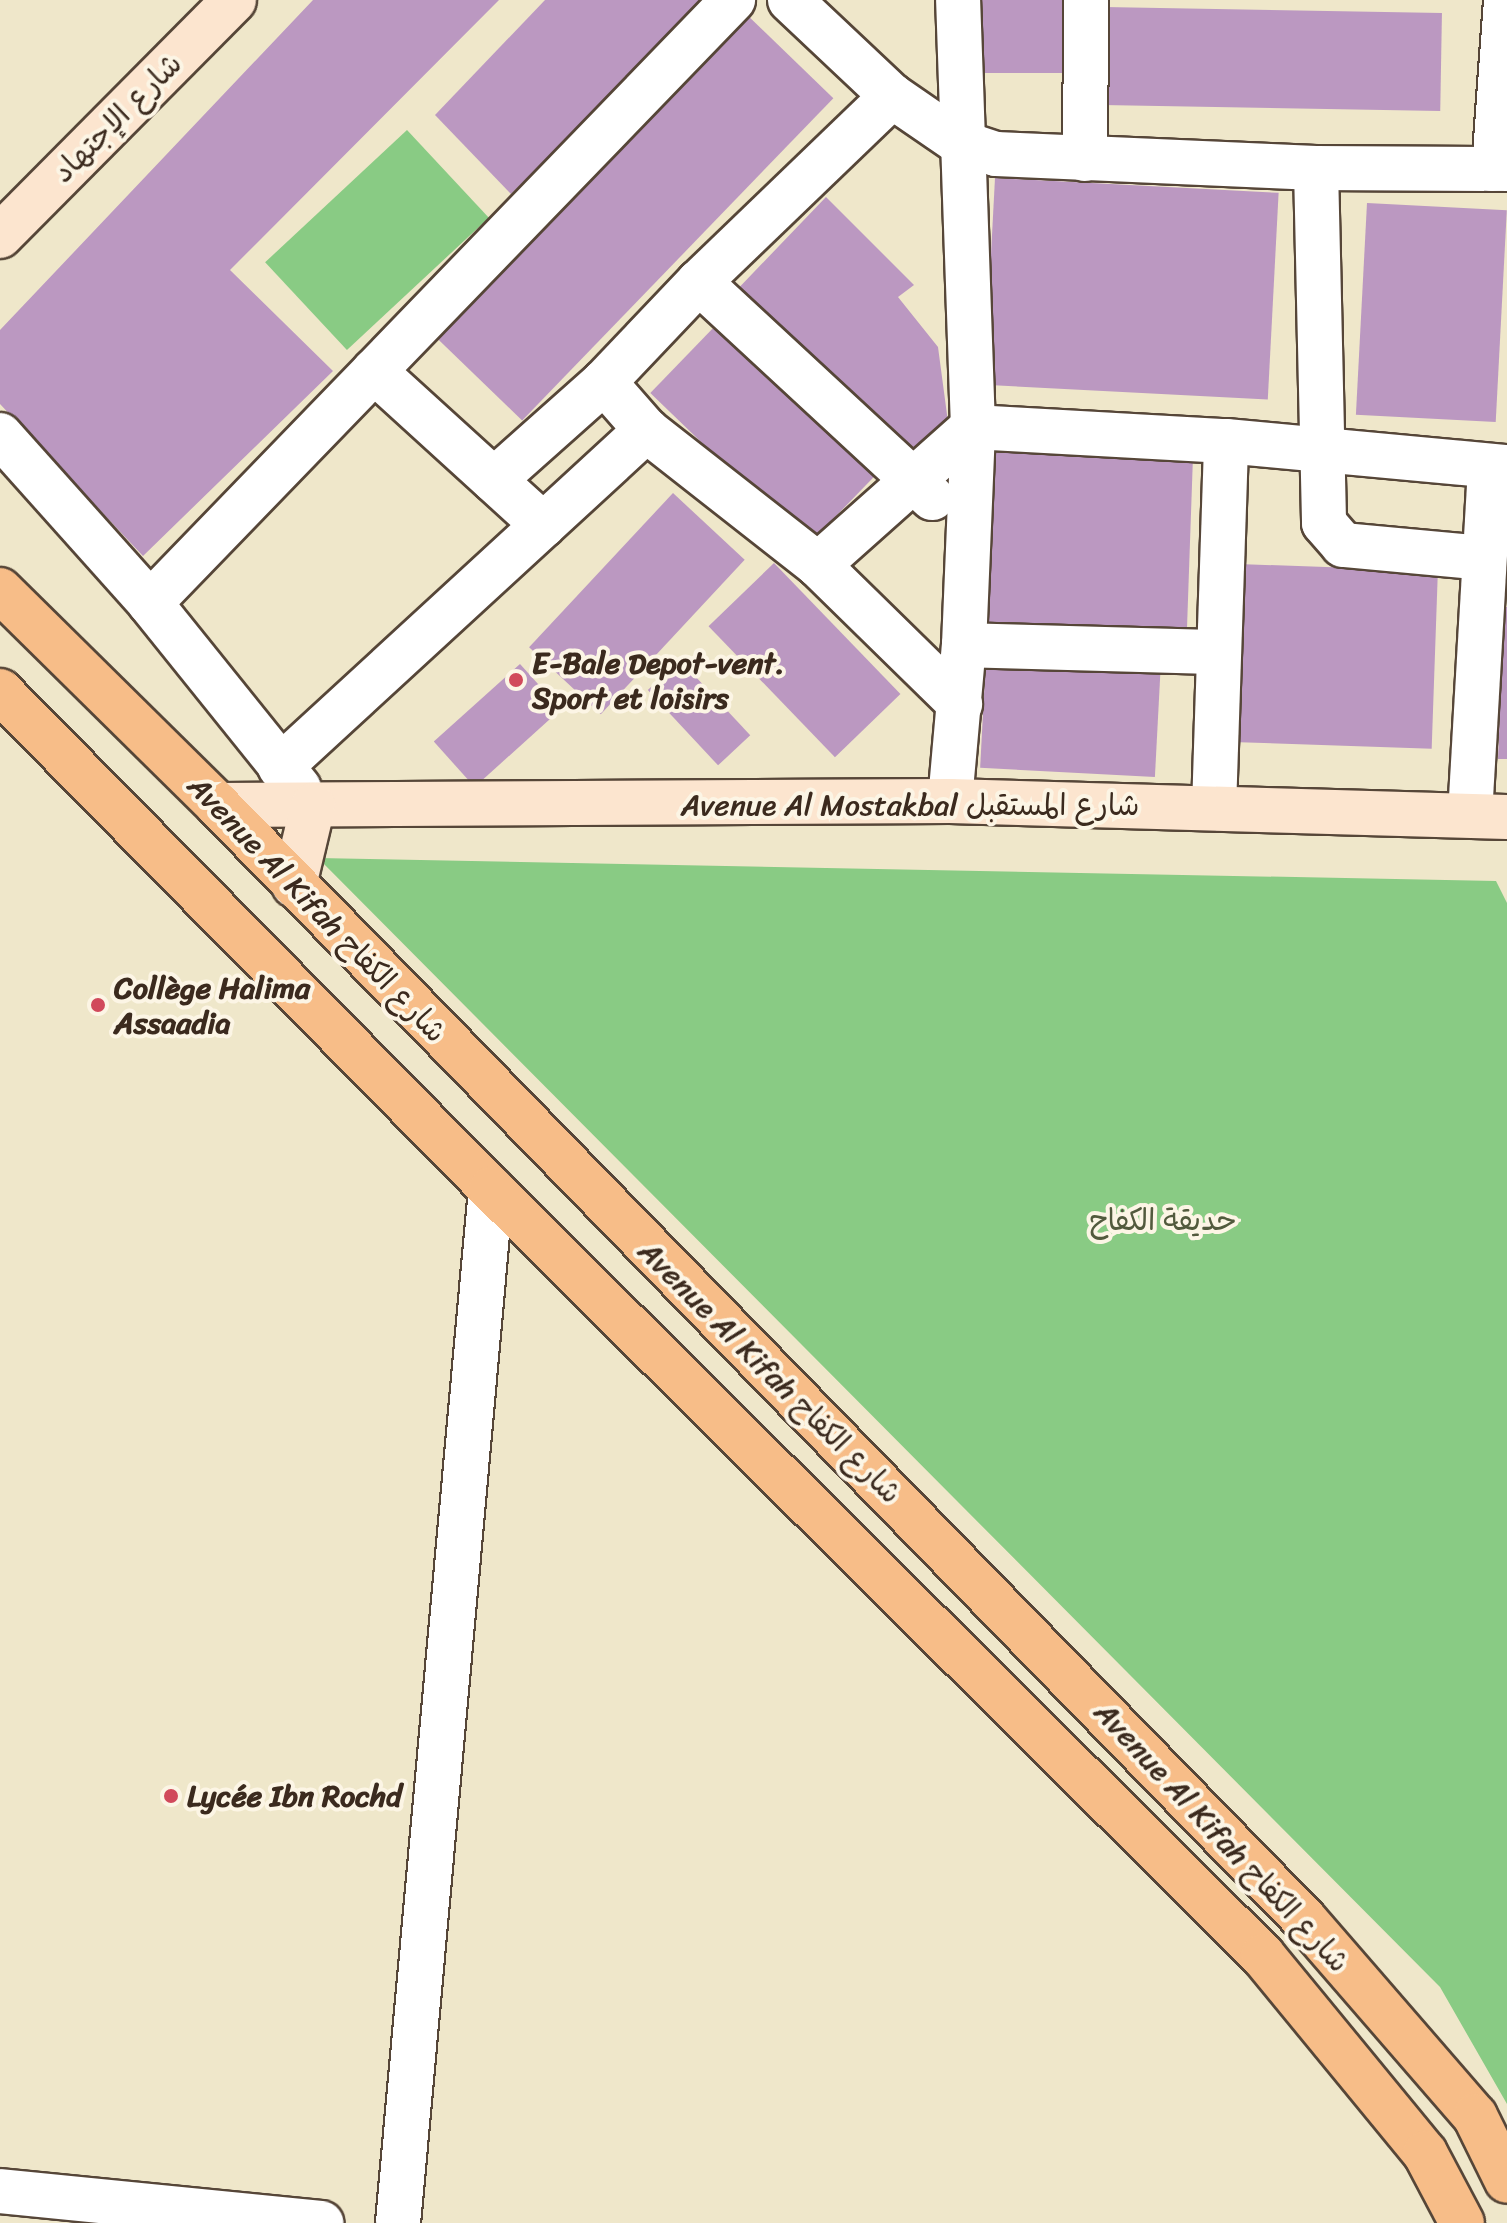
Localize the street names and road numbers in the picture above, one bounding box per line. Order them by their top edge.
street label: شارع الإجتهاد [45,46,189,190]
street label: Avenue Al Kifah شارع الكفاح [180,768,454,1050]
street label: Avenue Al Mostakbal شارع المستقبل [681,787,1139,823]
street label: Avenue Al Kifah شارع الكفاح [631,1233,909,1511]
street label: Avenue Al Kifah شارع الكفاح [1087,1694,1357,1980]

